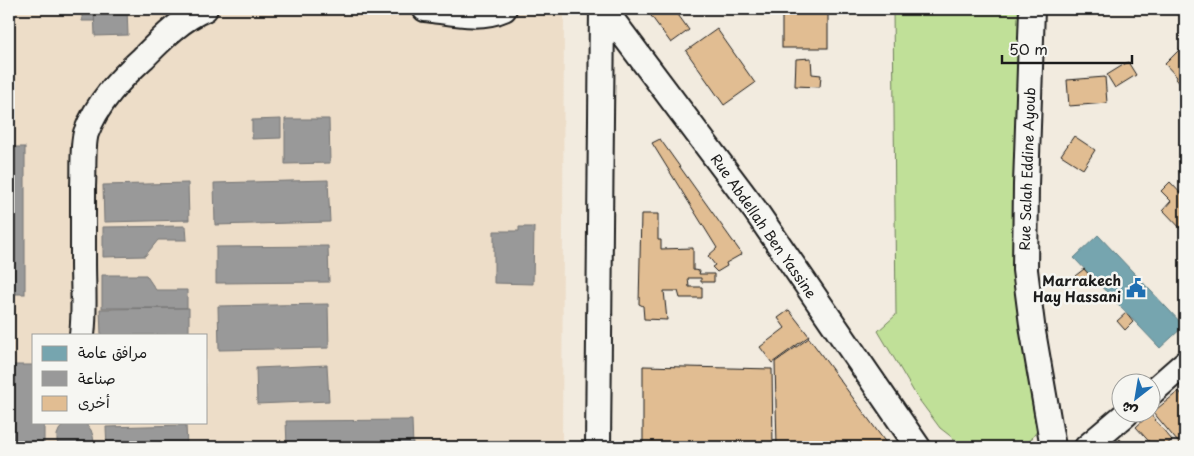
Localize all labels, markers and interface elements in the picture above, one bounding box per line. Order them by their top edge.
scale bar [1002,32,1132,64]
text: 50 m [1009,37,1048,60]
street label: Rue Salah Eddine Ayoub [1014,87,1040,251]
street label: Rue Abdellah Ben Yassine [706,149,822,303]
place label: Marrakech Hay Hassani [1033,270,1121,307]
public building icon: Marrakech Hay Hassani [1125,277,1147,299]
legend [32,334,208,424]
text: مرافق عامة [78,340,147,363]
text: صناعة [78,366,116,389]
north arrow [1112,374,1162,424]
text: أخرى [78,390,110,413]
text: ش [1117,397,1141,423]

